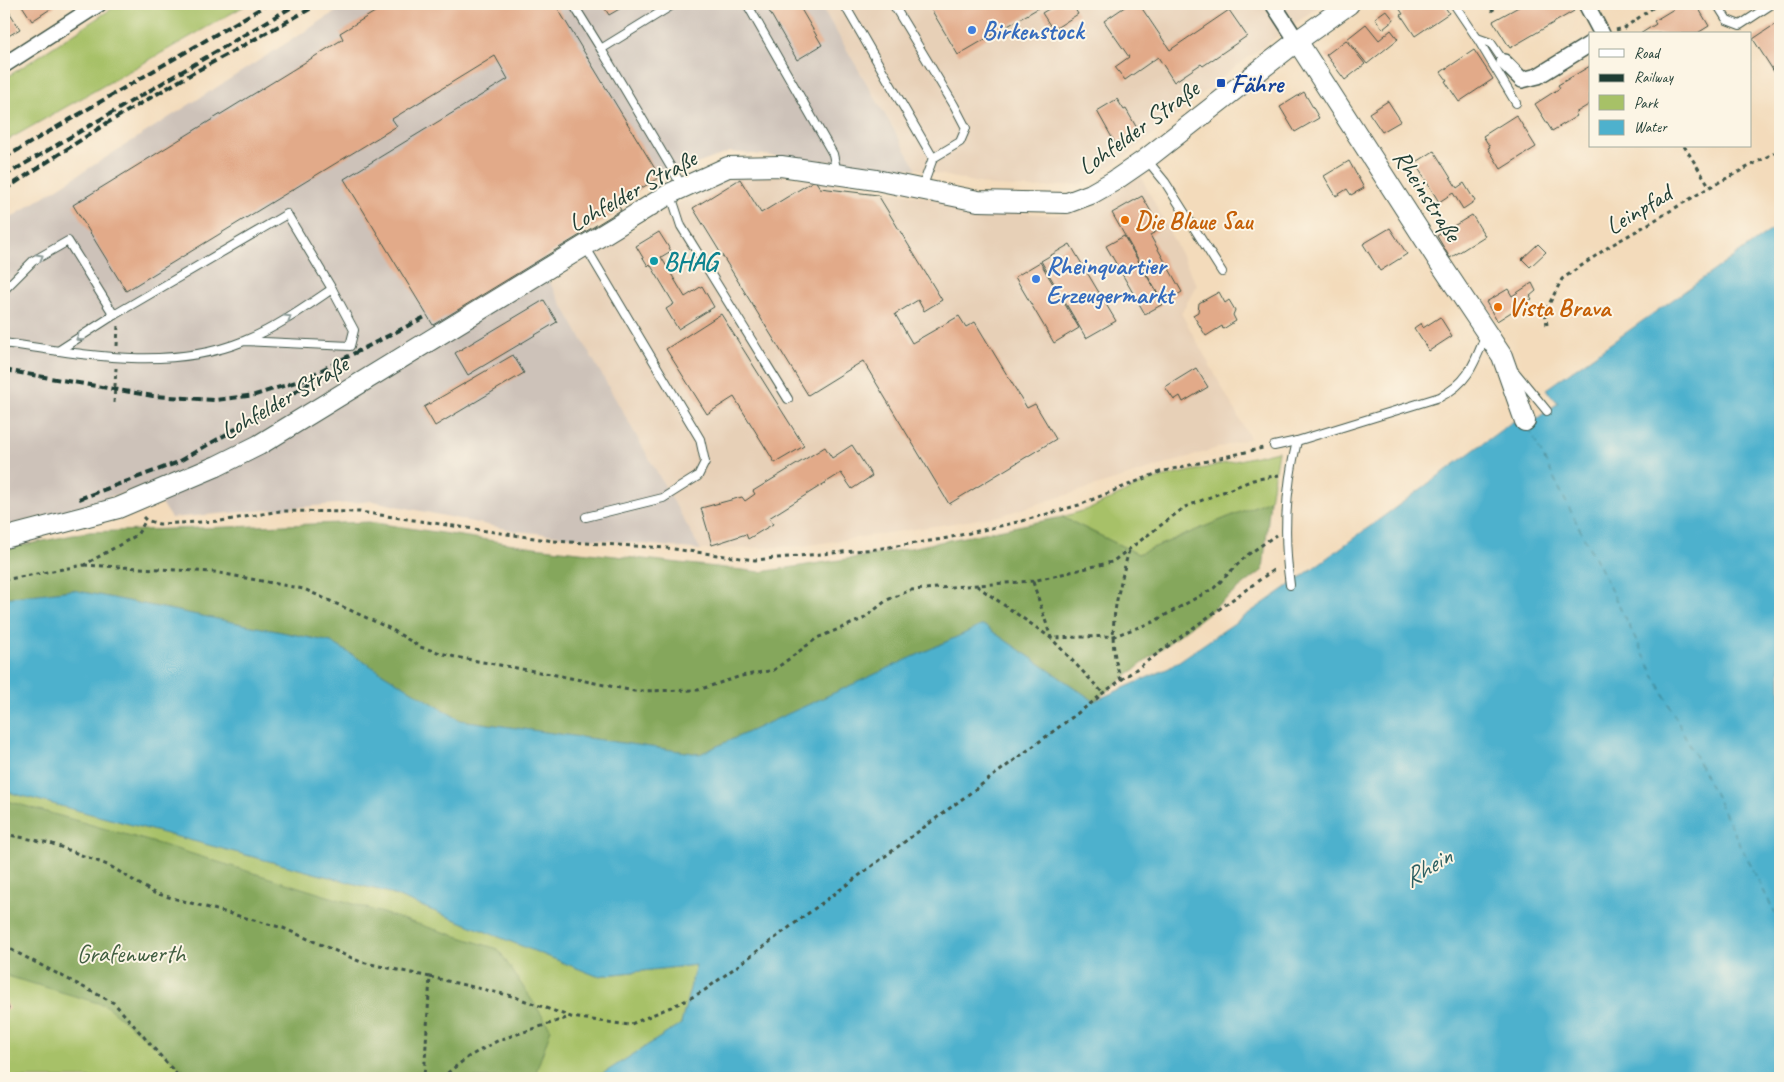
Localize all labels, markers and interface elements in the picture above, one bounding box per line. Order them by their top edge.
place label: Birkenstock [982,15,1086,47]
marker: Birkenstock [966,24,978,36]
legend [1589,32,1752,148]
text: Road [1634,44,1661,63]
place label: Fähre [1231,68,1285,100]
text: Railway [1634,68,1675,87]
street label: Lohfelder Straße [1072,72,1207,182]
marker: Fähre [1215,77,1227,89]
text: Park [1634,94,1659,113]
text: Water [1634,118,1668,137]
street label: Lohfelder Straße [563,142,704,239]
street label: Rheinstraße [1386,144,1470,249]
street label: Leinpfad [1600,176,1681,242]
place label: Die Blaue Sau [1135,205,1254,237]
marker: Die Blaue Sau [1119,214,1131,226]
place label: BHAG [664,246,721,278]
place label: Rheinquartier Erzeugermarkt [1046,250,1176,311]
one-way arrow [34,254,43,264]
marker: BHAG [648,255,660,267]
marker: Rheinquartier Erzeugermarkt [1030,273,1042,285]
place label: Vista Brava [1508,292,1612,324]
marker: Vista Brava [1492,301,1504,313]
one-way arrow [282,315,292,324]
one-way arrow [75,332,84,341]
street label: Lohfelder Straße [215,348,356,447]
water label: Rhein [1397,839,1460,895]
park label: Grafenwerth [77,938,187,970]

